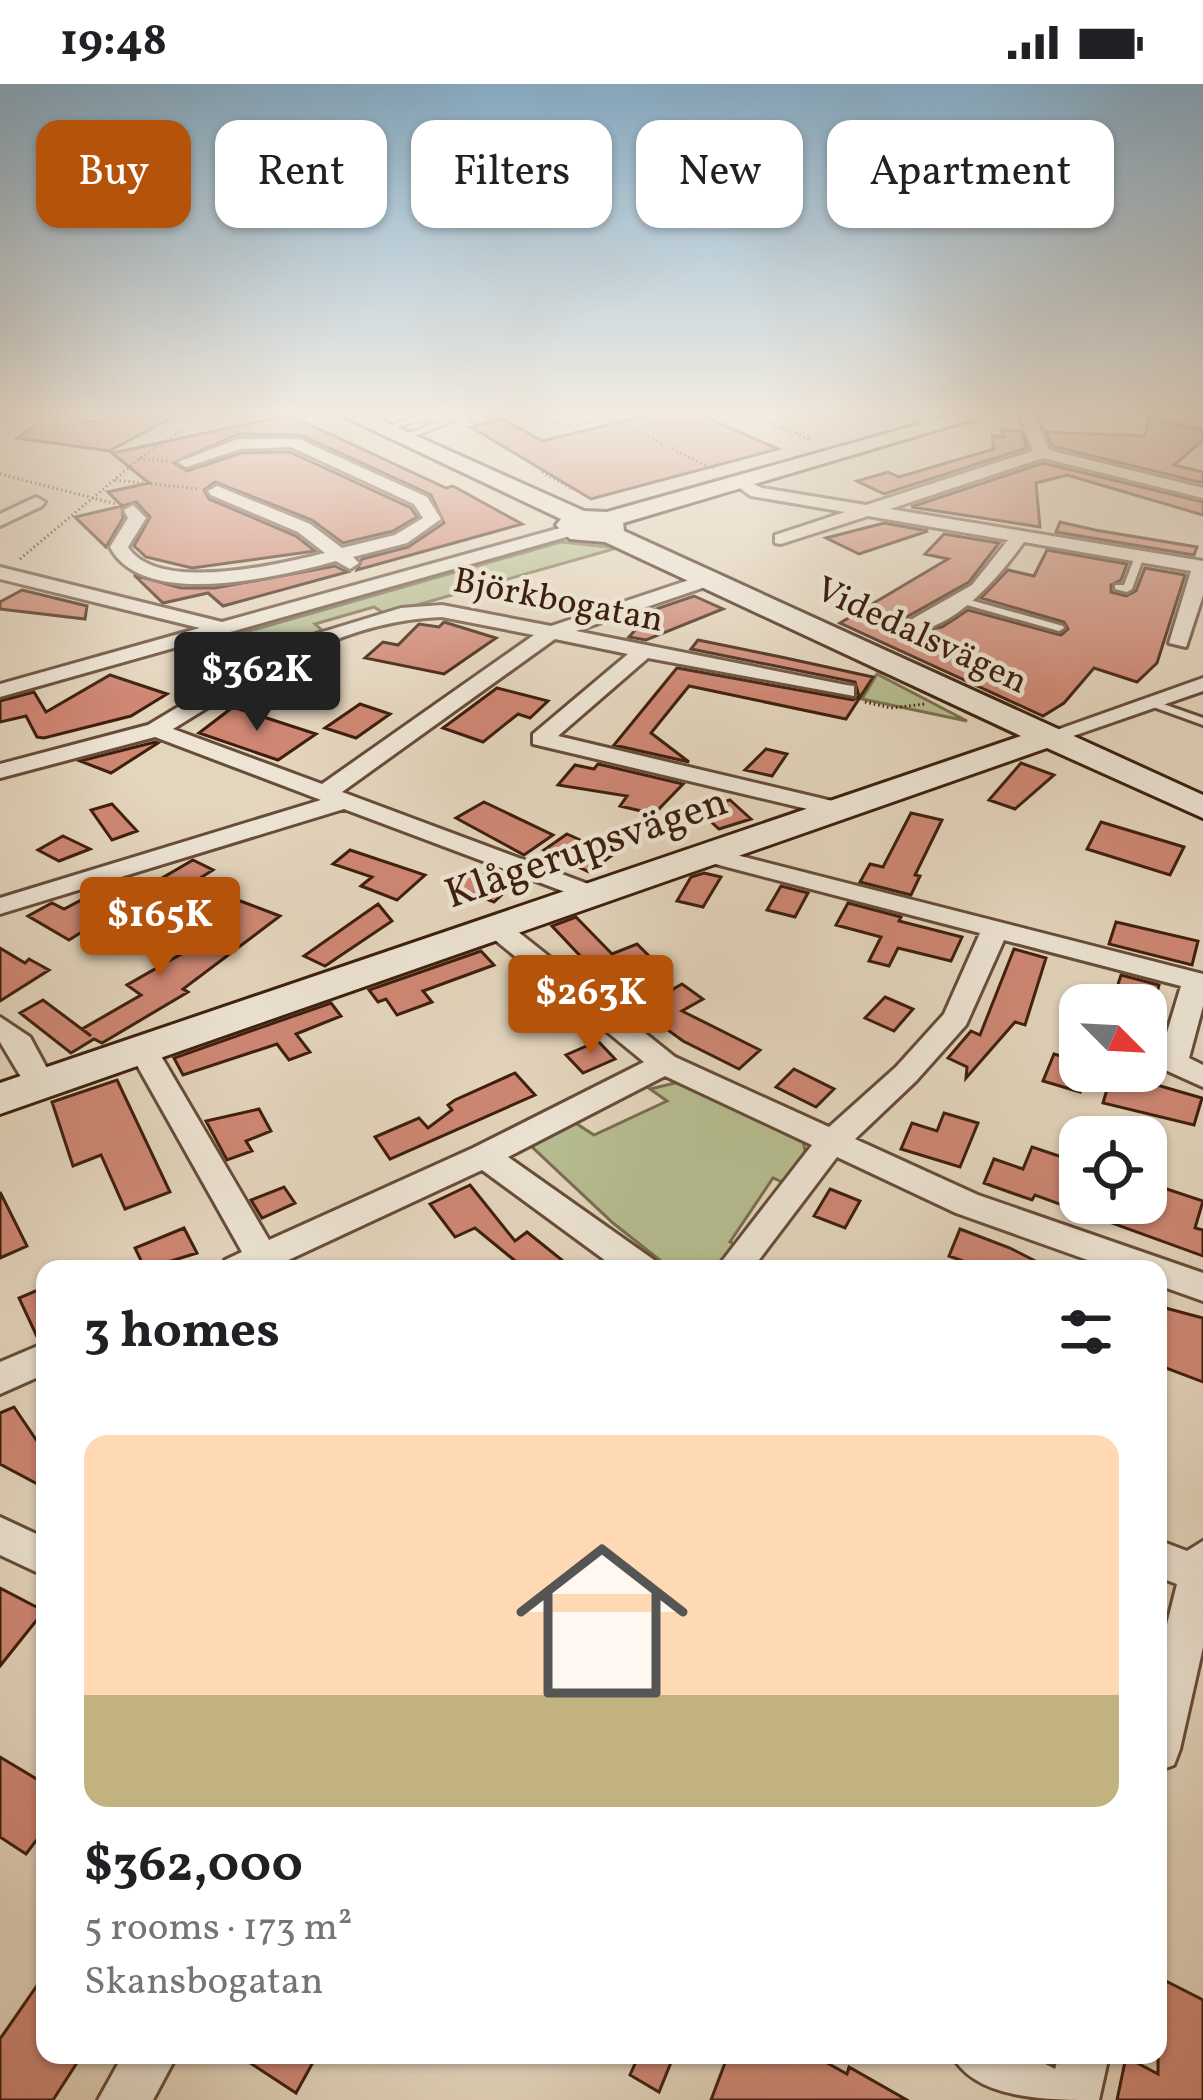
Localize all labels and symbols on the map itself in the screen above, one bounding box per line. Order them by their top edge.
street label: Björkbogatan [449,557,667,647]
street label: Videdalsvägen [807,566,1035,708]
pin: $362K [173,632,341,734]
street label: Klågerupsvägen [438,774,736,926]
pin: $165K [76,877,244,979]
pin: $263K [507,955,675,1057]
north arrow [1059,984,1167,1092]

